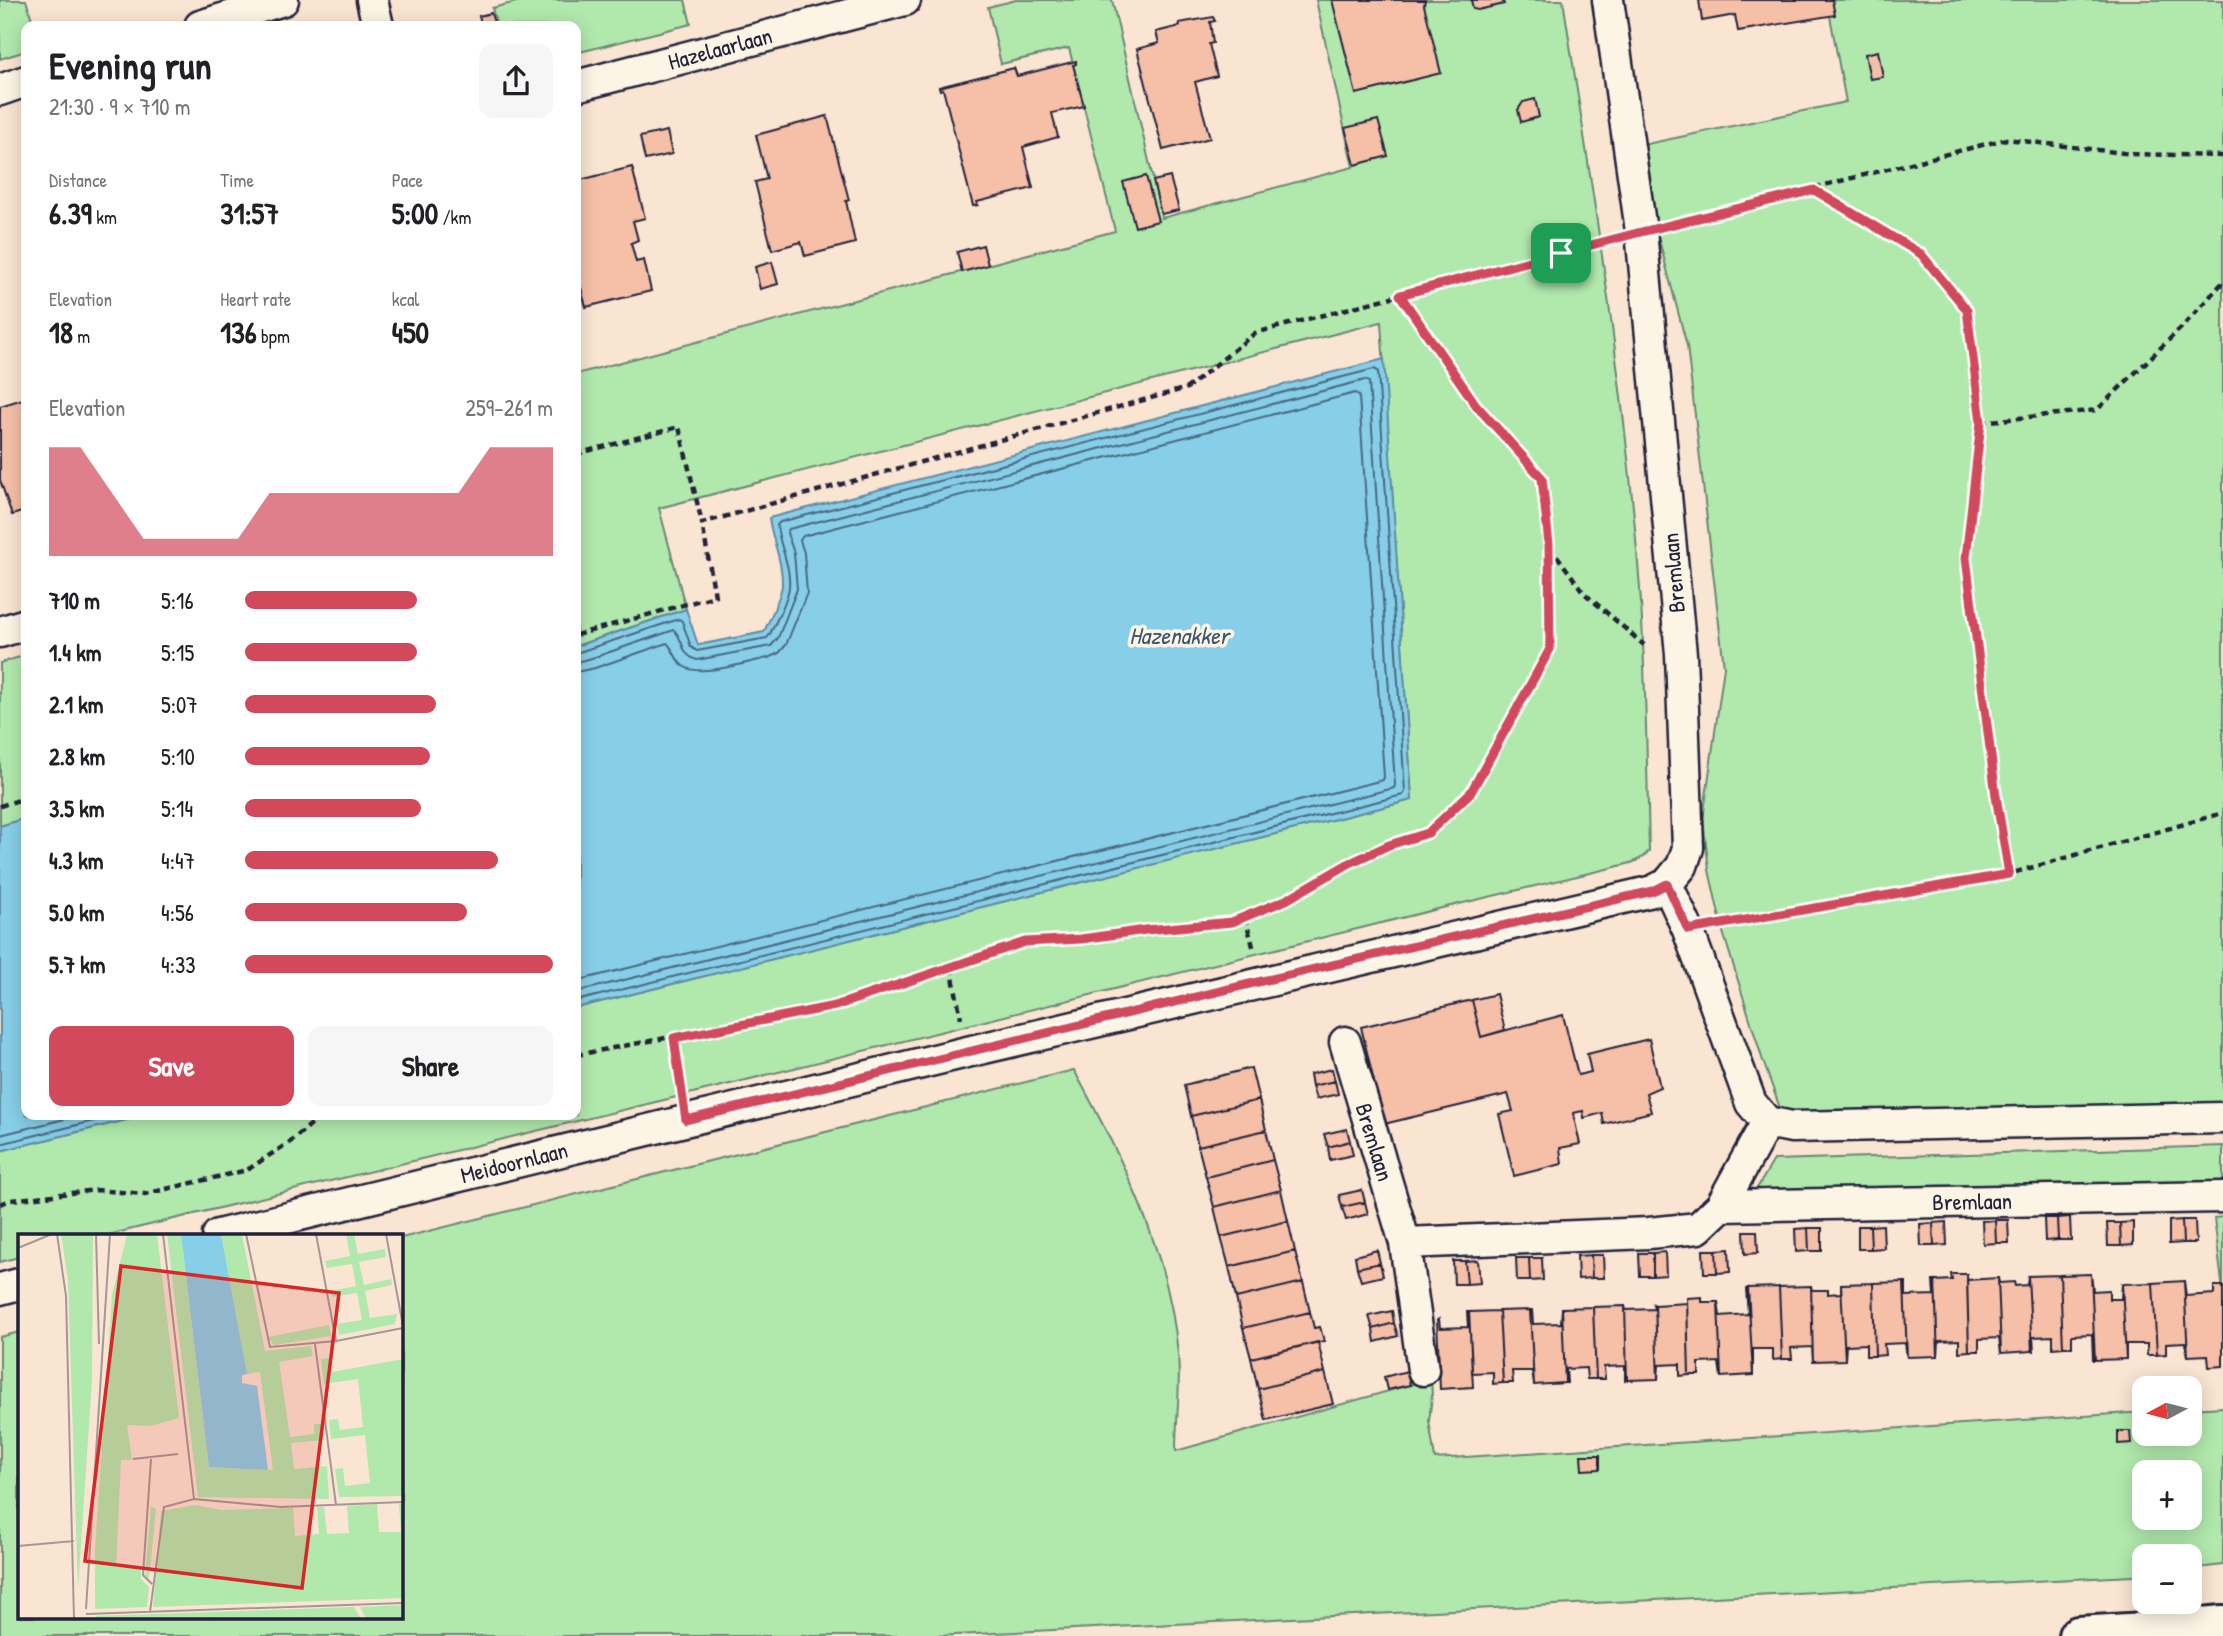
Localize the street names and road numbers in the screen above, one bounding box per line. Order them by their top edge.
street label: Hazelaarlaan [665,19,775,77]
street label: Bremlaan [1654,532,1692,614]
street label: Bremlaan [1349,1099,1401,1185]
street label: Meidoornlaan [457,1134,571,1190]
street label: Bremlaan [1932,1185,2012,1217]

